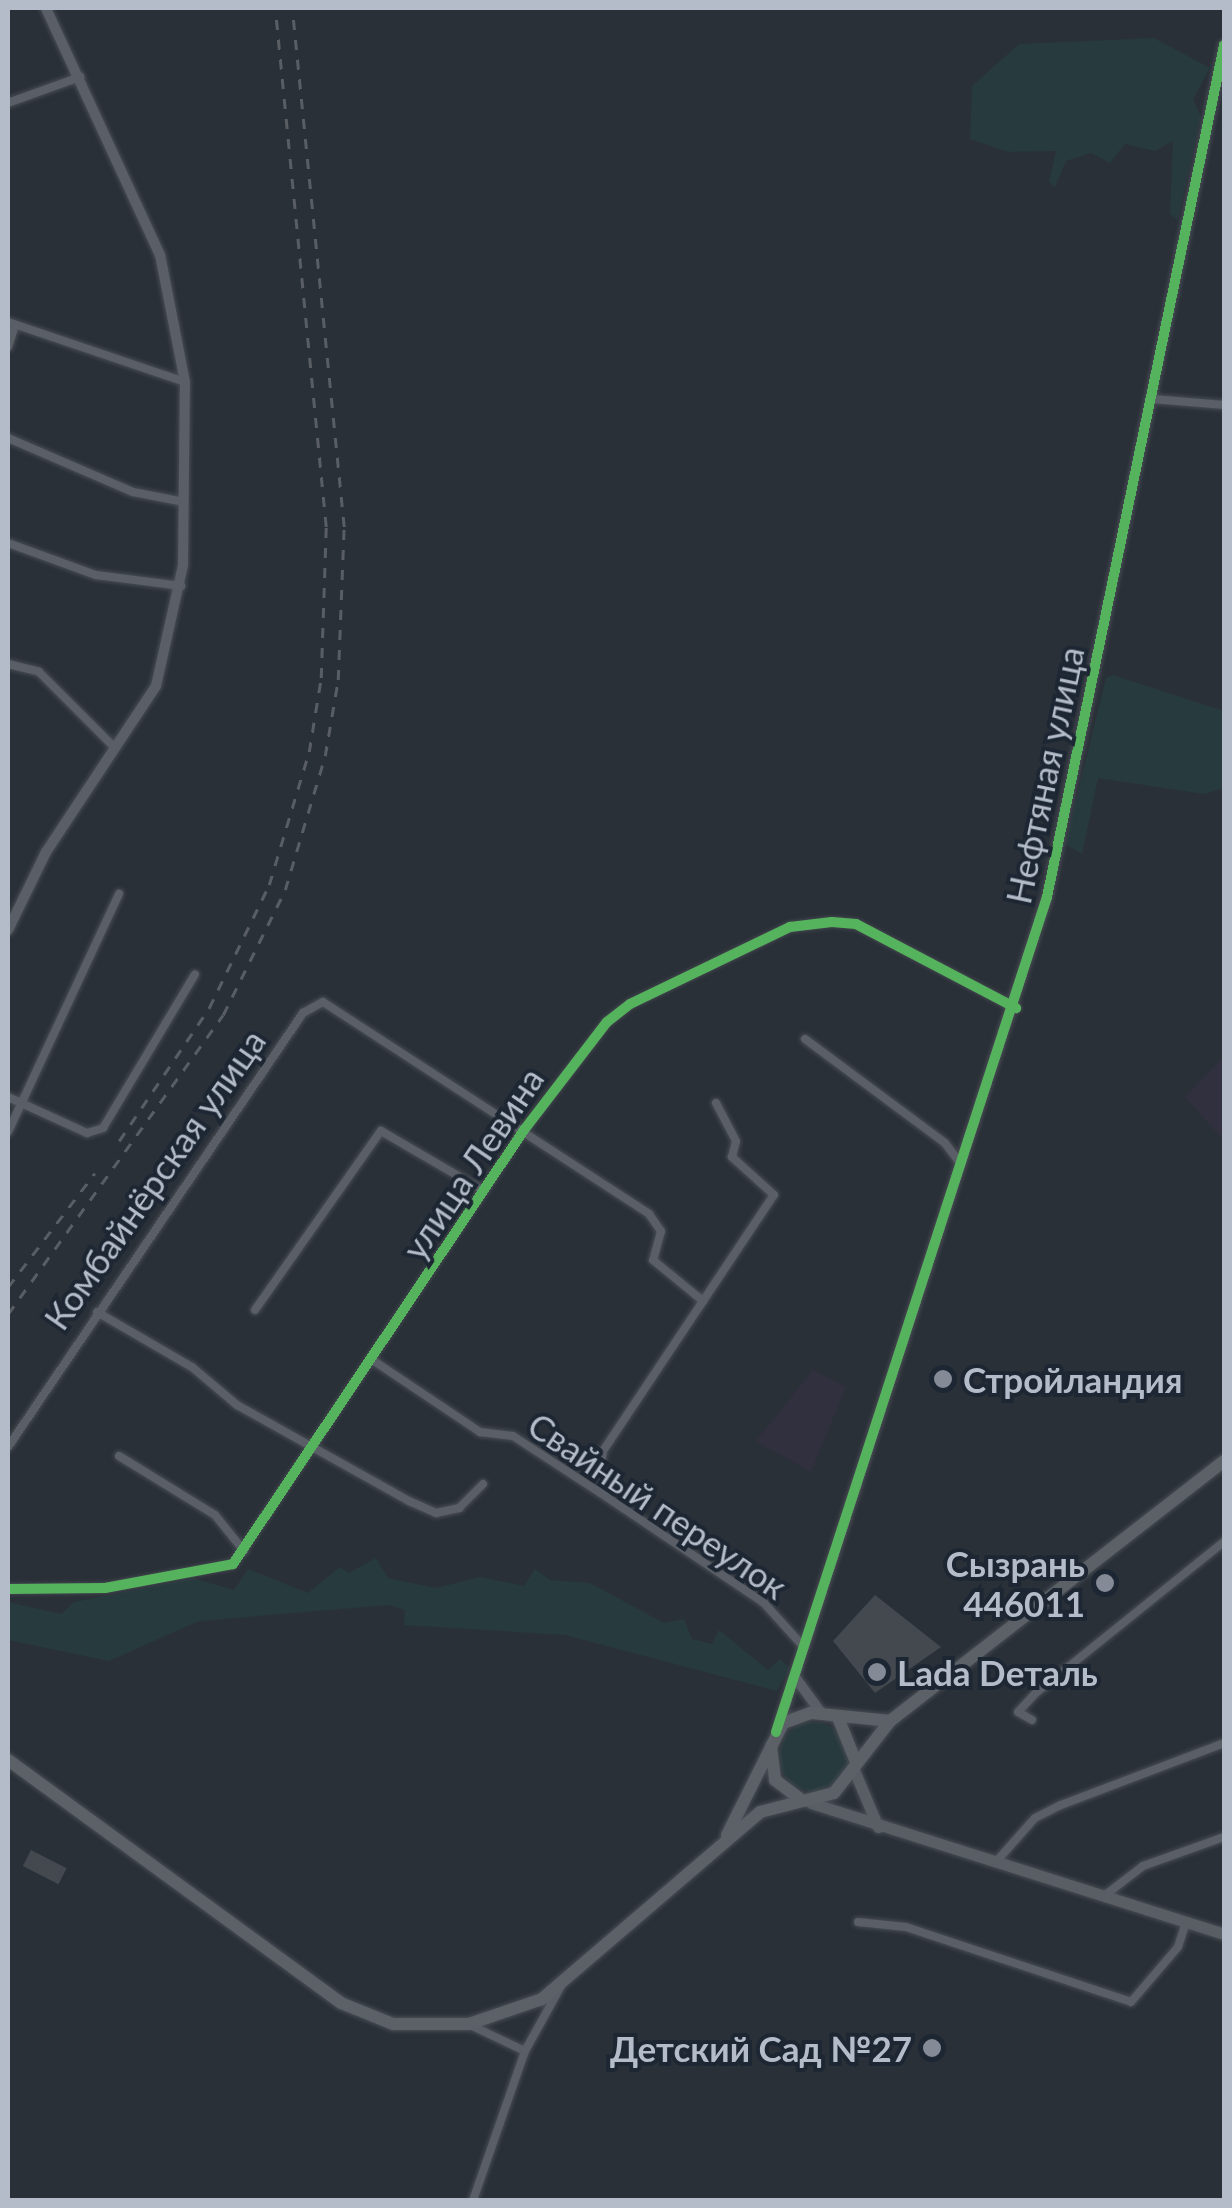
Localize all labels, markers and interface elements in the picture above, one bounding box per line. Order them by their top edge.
street label: Нефтяная улица [996,643,1092,907]
street label: Комбайнёрская улица [35,1021,273,1337]
street label: улица Левина [392,1059,552,1267]
place label: Стройландия [963,1358,1183,1400]
marker: Стройландия [932,1368,954,1390]
street label: Свайный переулок [521,1403,795,1607]
place label: Сызрань 446011 [946,1542,1085,1624]
marker: Сызрань 446011 [1094,1572,1116,1594]
place label: Lada Dеталь [897,1651,1098,1693]
marker: Lada Dеталь [866,1661,888,1683]
place label: Детский Сад №27 [610,2027,912,2069]
marker: Детский Сад №27 [921,2037,943,2059]

